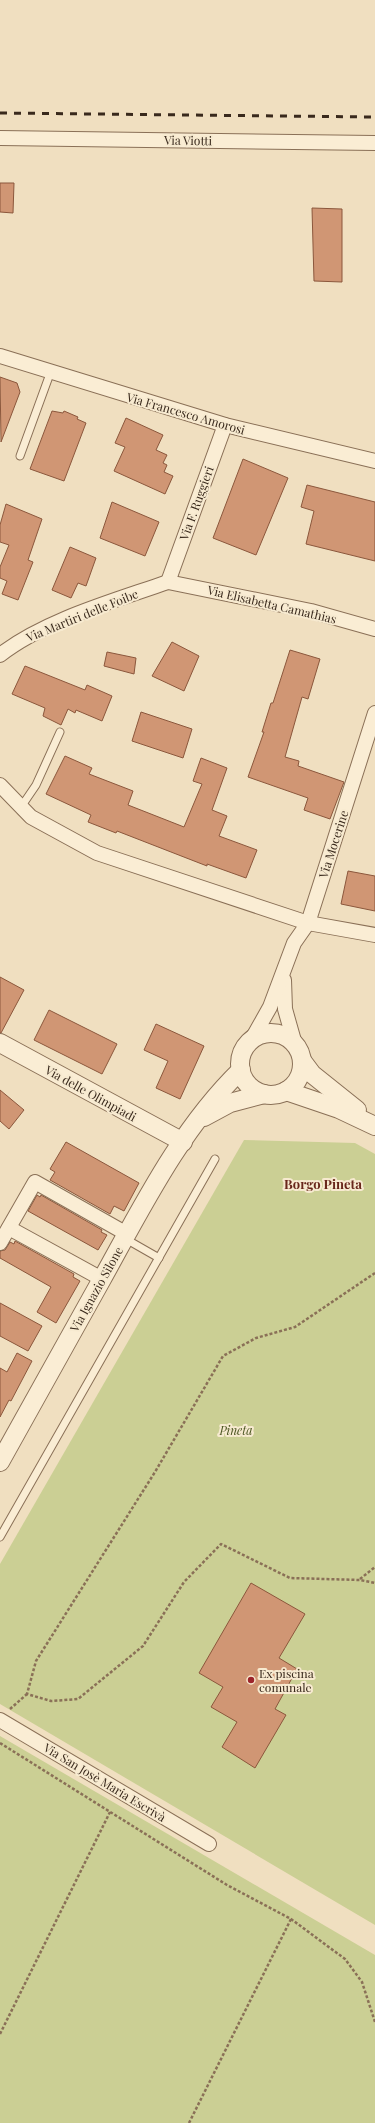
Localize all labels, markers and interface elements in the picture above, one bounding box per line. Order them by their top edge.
street label: Via Viotti [163,132,213,148]
street label: Via Francesco Amorosi [124,388,248,438]
street label: Via F. Ruggieri [175,463,217,543]
street label: Via Elisabetta Camathias [205,581,338,627]
street label: Via Martiri delle Foibe [23,585,140,645]
street label: Via Mocerine [314,808,351,881]
street label: Via delle Olimpiadi [42,1061,140,1125]
district label: Borgo Pineta [284,1175,362,1192]
street label: Via Ignazio Silone [66,1244,126,1335]
park label: Pineta [218,1422,253,1438]
place label: Ex piscina comunale [259,1665,314,1695]
marker: Ex piscina comunale [246,1675,256,1685]
street label: Via San Josè Maria Escrivà [40,1739,169,1825]

